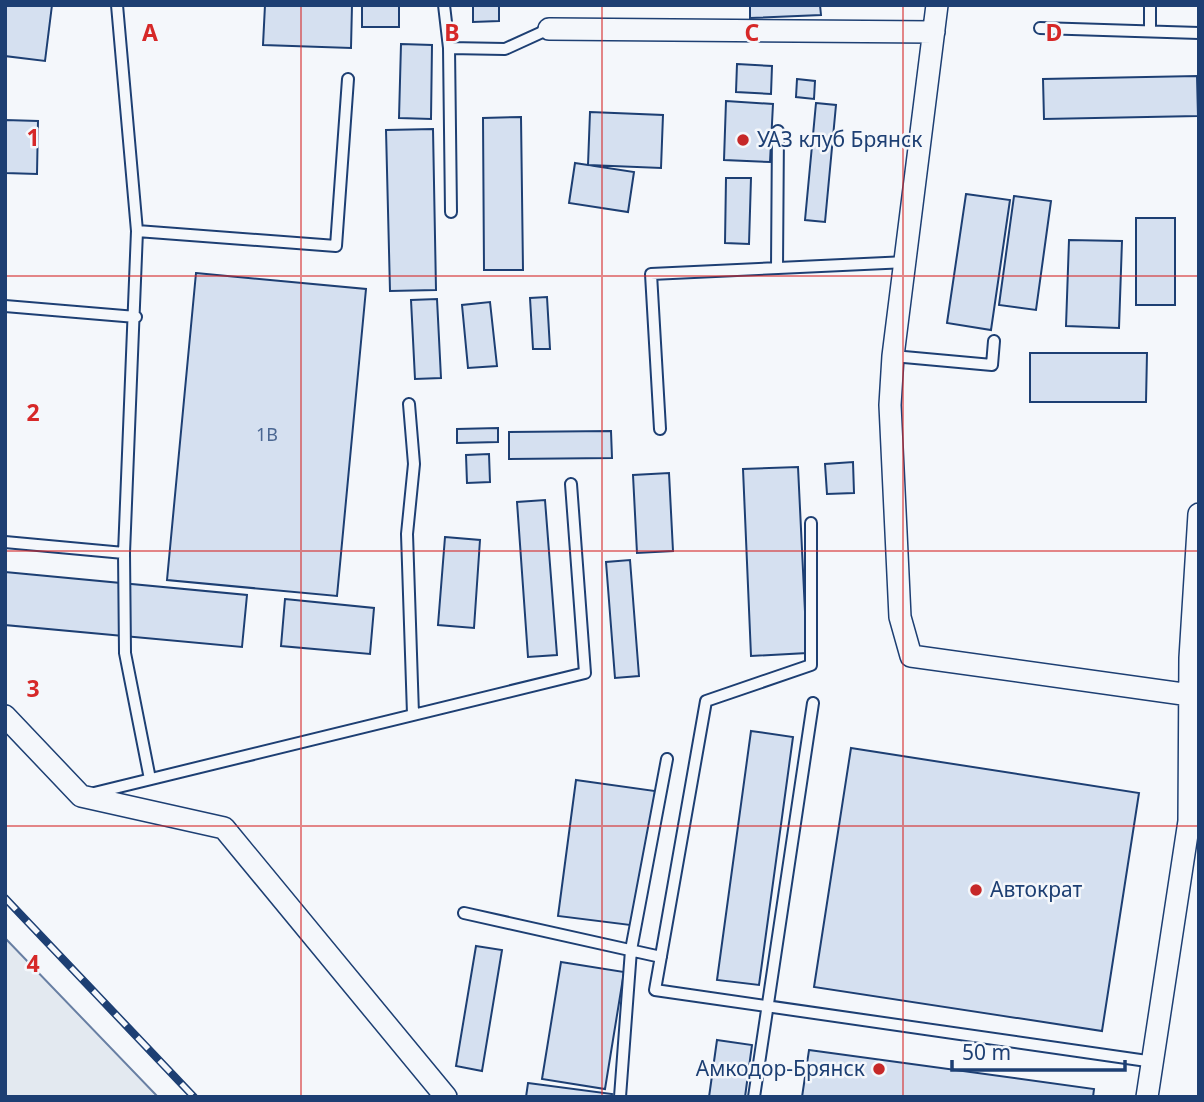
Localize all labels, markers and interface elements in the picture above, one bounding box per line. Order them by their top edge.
text: A [142,16,158,48]
text: B [444,16,460,48]
text: C [745,16,760,48]
text: D [1046,16,1062,48]
text: 1 [26,121,40,153]
place label: УАЗ клуб Брянск [757,125,923,153]
marker: УАЗ клуб Брянск [735,132,751,148]
text: 2 [26,396,40,428]
house number: 1В [256,422,278,446]
text: 3 [26,672,40,704]
place label: Автократ [990,875,1082,903]
marker: Автократ [968,882,984,898]
text: 4 [26,947,40,979]
scale bar [952,1028,1125,1072]
text: 50 m [962,1038,1011,1066]
place label: Амкодор-Брянск [696,1054,865,1082]
marker: Амкодор-Брянск [871,1061,887,1077]

